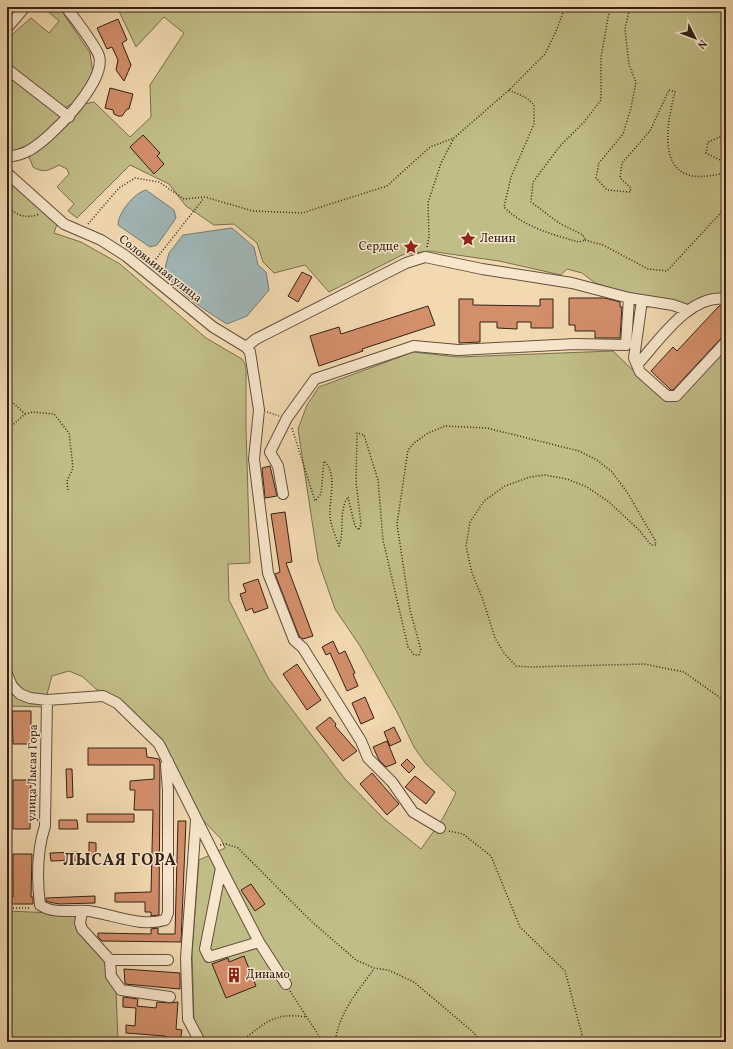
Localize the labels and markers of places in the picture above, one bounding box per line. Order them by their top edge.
place icon: Ленин [459,230,477,248]
place label: Ленин [480,231,516,247]
place icon: Сердце [402,238,420,256]
place label: Сердце [359,239,399,255]
building icon: Динамо [225,966,243,984]
place label: Динамо [246,967,290,983]

